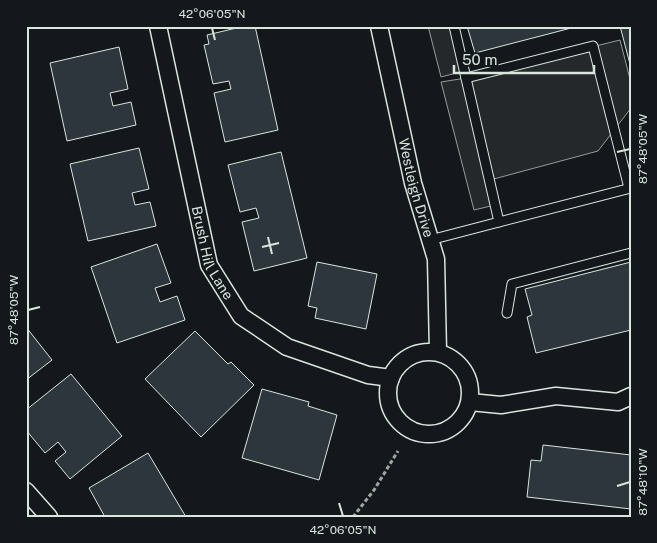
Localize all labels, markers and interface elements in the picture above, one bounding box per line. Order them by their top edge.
text: 42°06'05"N [178,7,246,21]
scale bar [454,42,594,74]
text: 50 m [462,51,497,68]
text: 87°48'05"W [636,113,650,184]
street label: Westleigh Drive [396,137,437,239]
street label: Brush Hill Lane [189,205,237,303]
text: 87°48'05"W [7,274,21,345]
text: 87°48'10"W [636,448,650,516]
text: 42°06'05"N [309,523,377,537]

